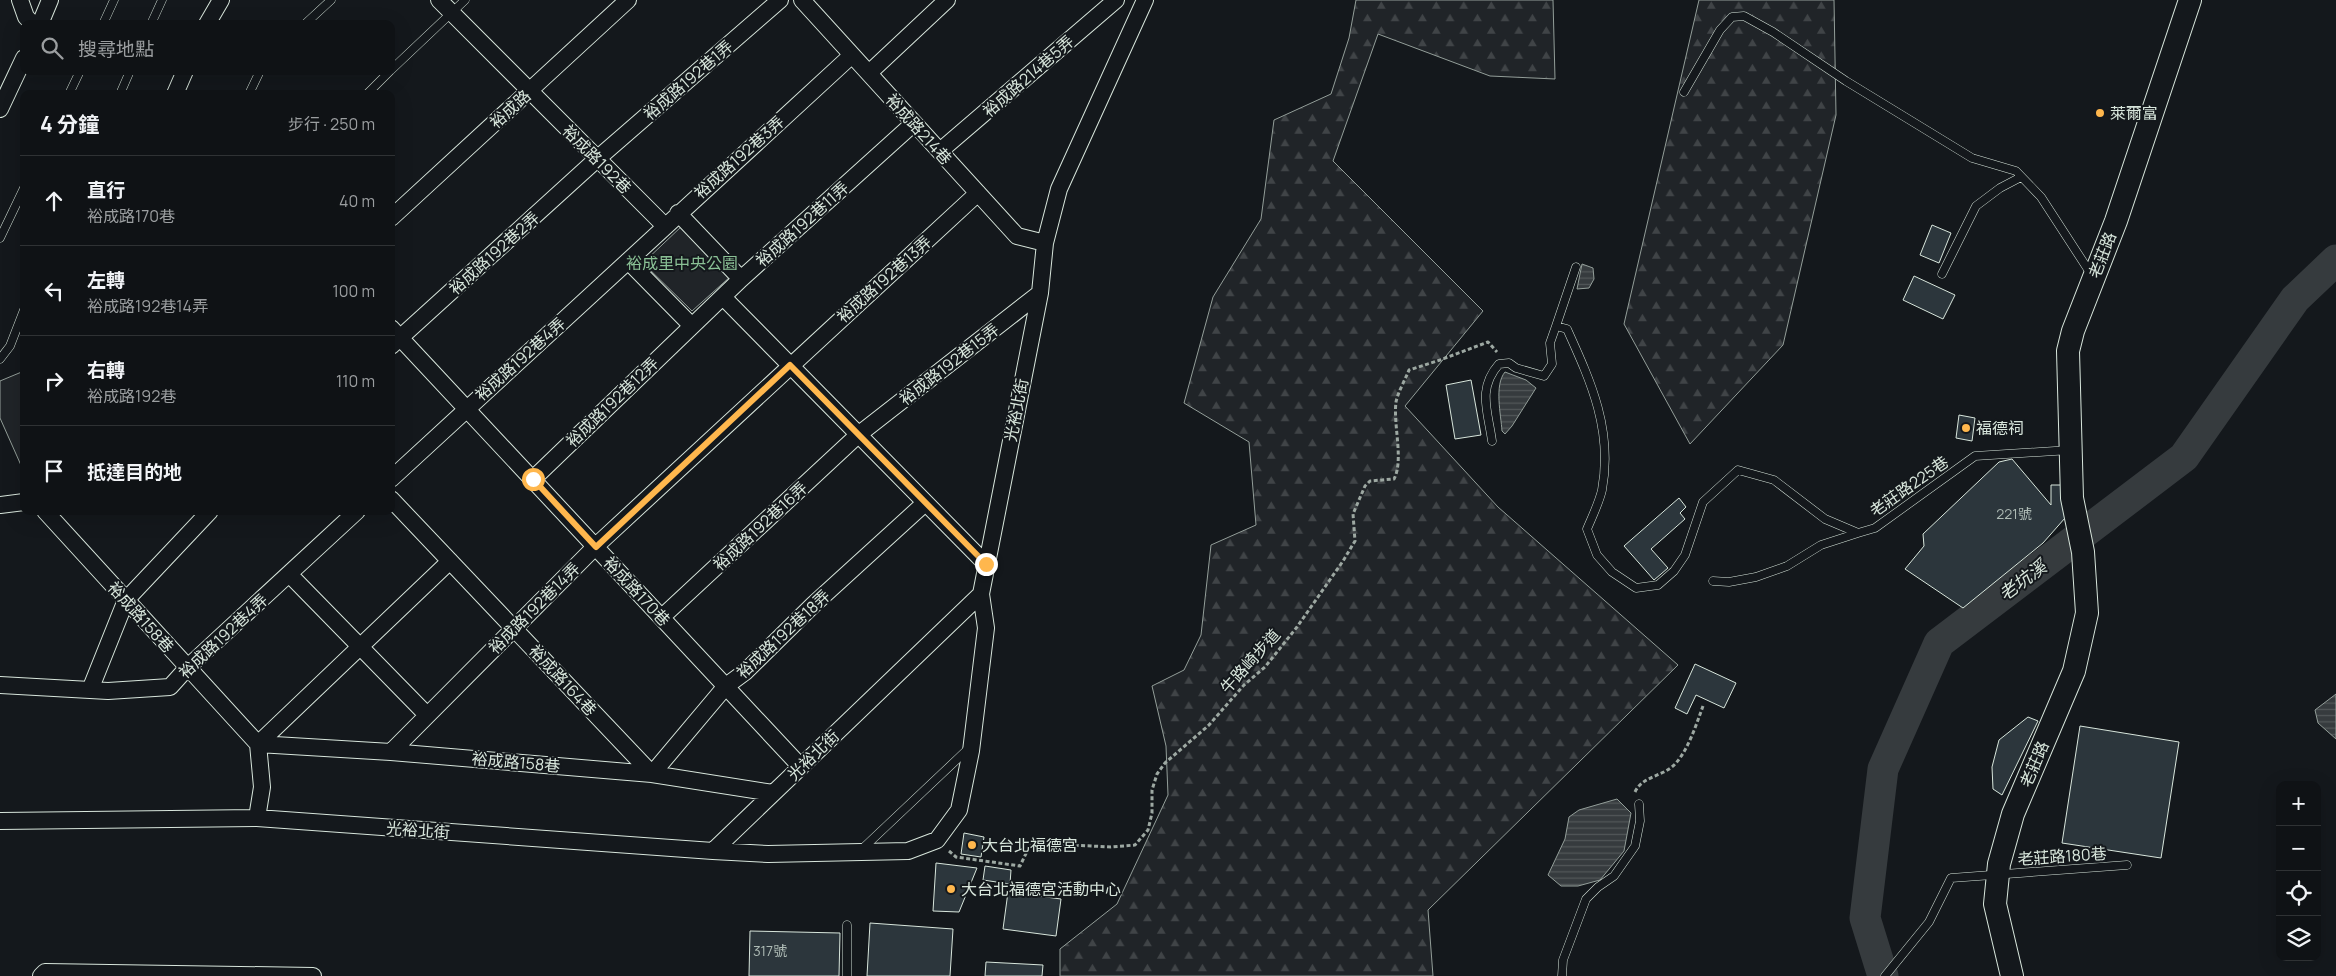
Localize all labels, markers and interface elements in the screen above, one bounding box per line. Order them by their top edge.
search box [20,20,395,75]
street label: 裕成路214巷5弄 [978,30,1078,122]
icon: search [38,34,66,62]
street label: 裕成路192巷1弄 [639,35,737,125]
text: 搜尋地點 [78,36,154,62]
street label: 裕成路 [485,85,535,133]
street label: 裕成路214巷 [881,89,957,169]
place label: 萊爾富 [2110,102,2158,124]
marker: 萊爾富 [2094,107,2106,119]
text: 4 分鐘 [40,110,99,138]
street label: 裕成路192巷3弄 [689,111,789,203]
text: 步行 · 250 m [288,113,375,135]
street label: 裕成路192巷 [558,120,636,198]
street label: 裕成路192巷11弄 [751,176,853,272]
text: 直行 [87,177,125,203]
icon: ahead [40,187,68,215]
text: 40 m [339,190,375,212]
text: 裕成路170巷 [87,205,175,227]
street label: 裕成路192巷2弄 [444,207,544,299]
street label: 老莊路 [2083,229,2121,281]
street label: 裕成路192巷13弄 [832,231,936,327]
park label: 裕成里中央公園 [626,252,738,274]
text: 左轉 [87,267,125,293]
icon: left [40,277,68,305]
text: 100 m [332,280,375,302]
text: 裕成路192巷14弄 [87,295,208,317]
street label: 裕成路192巷4弄 [470,312,570,406]
street label: 裕成路192巷15弄 [895,318,1003,410]
street label: 裕成路192巷12弄 [561,352,663,452]
text: 右轉 [87,357,125,383]
icon: right [40,367,68,395]
text: 110 m [336,370,375,392]
street label: 光裕北街 [999,376,1033,444]
text: 裕成路192巷 [87,385,176,407]
place label: 福德祠 [1976,417,2024,439]
marker: 福德祠 [1960,422,1972,434]
street label: 老莊路225巷 [1865,451,1953,521]
icon: arrive [40,457,68,485]
text: 抵達目的地 [87,459,182,485]
route start [522,468,545,491]
street label: 裕成路192巷16弄 [708,477,812,575]
house number: 221號 [1996,504,2032,523]
street label: 裕成路170巷 [599,551,675,631]
water label: 老坑溪 [1993,552,2053,606]
route end [975,553,998,576]
street label: 裕成路192巷14弄 [483,557,585,659]
street label: 裕成路158巷 [103,577,179,657]
street label: 裕成路192巷18弄 [731,585,835,683]
street label: 裕成路192巷4弄 [174,589,272,683]
street label: 牛路崎步道 [1215,624,1285,698]
street label: 裕成路164巷 [524,640,602,720]
street label: 光裕北街 [782,725,844,785]
street label: 老莊路 [2014,738,2054,790]
street label: 裕成路158巷 [471,747,561,777]
map controls [2276,781,2321,961]
button: + [2276,781,2321,826]
street label: 光裕北街 [385,817,451,843]
button: − [2276,826,2321,871]
place label: 大台北福德宮 [982,834,1078,856]
marker: 大台北福德宮 [966,839,978,851]
street label: 老莊路180巷 [2017,842,2107,870]
button: locate [2276,871,2321,916]
place label: 大台北福德宮活動中心 [961,878,1121,900]
marker: 大台北福德宮活動中心 [945,883,957,895]
button: layers [2276,916,2321,961]
house number: 317號 [753,941,787,960]

